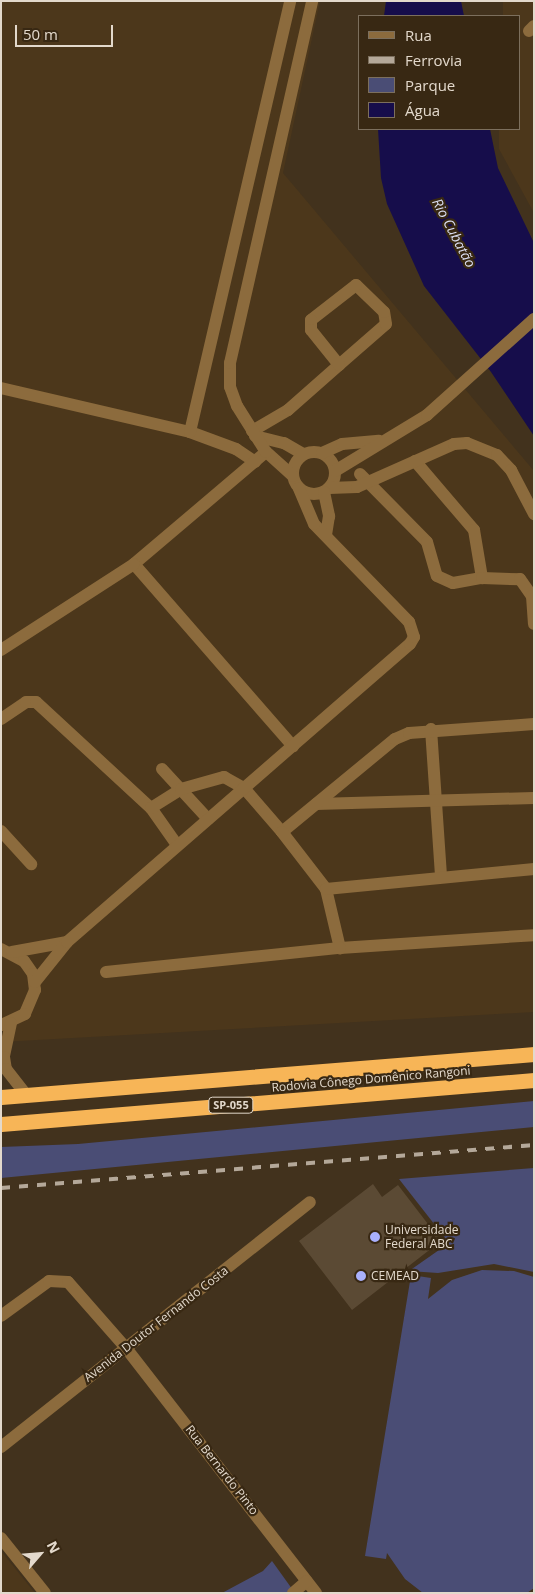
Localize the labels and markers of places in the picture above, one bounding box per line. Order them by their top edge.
place label: Universidade Federal ABC [385,1223,459,1251]
marker: Universidade Federal ABC [369,1231,381,1243]
place label: CEMEAD [371,1269,419,1283]
marker: CEMEAD [355,1270,367,1282]

